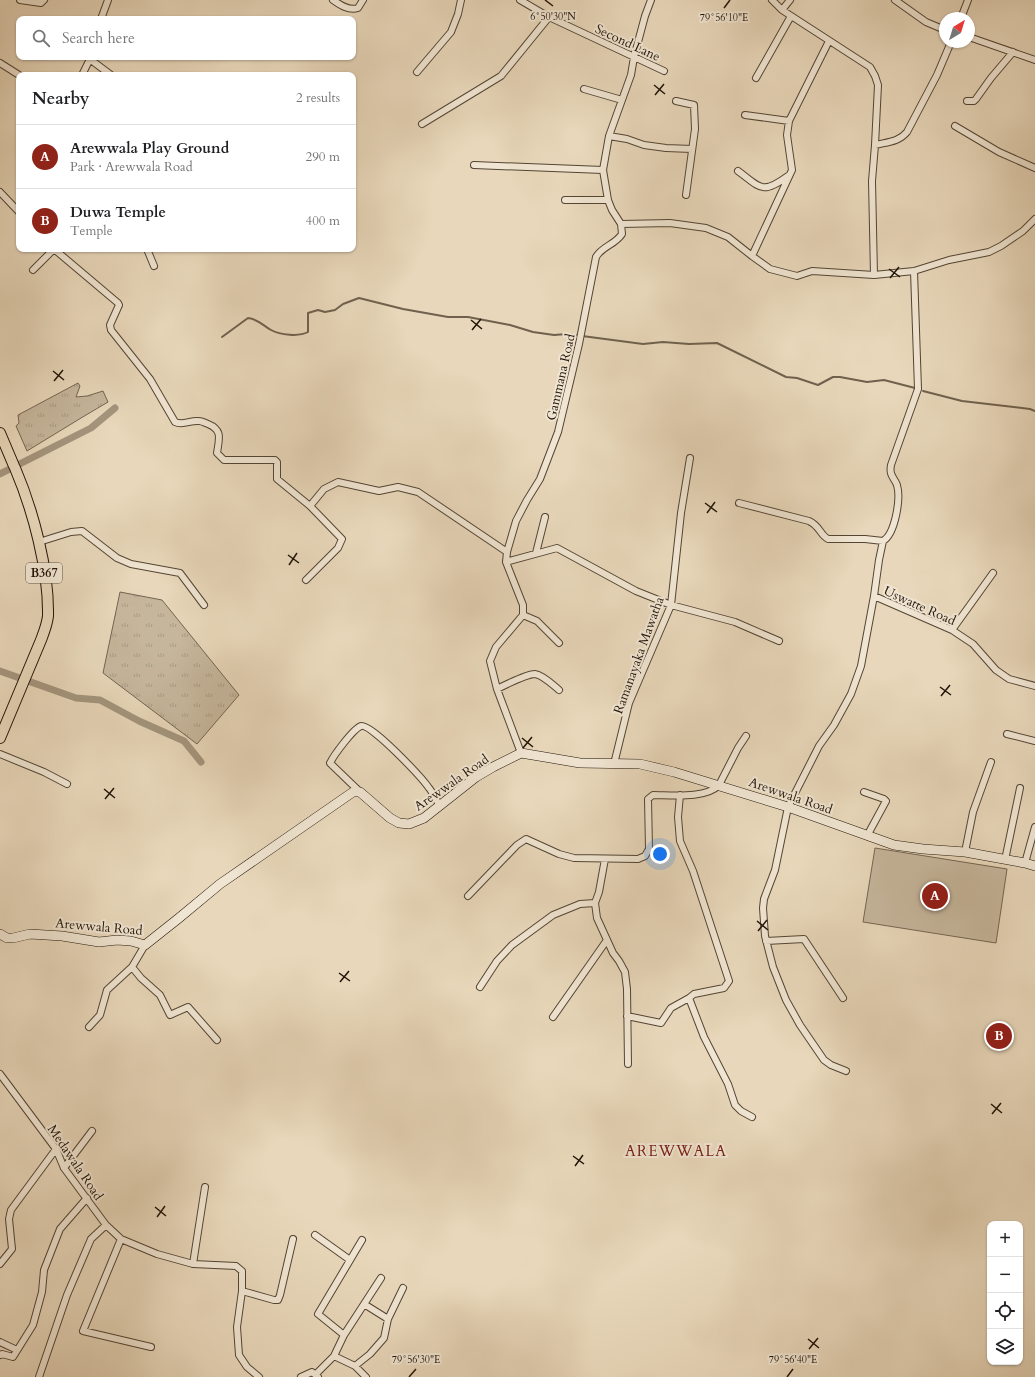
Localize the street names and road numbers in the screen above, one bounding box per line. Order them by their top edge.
street label: Second Lane [592,20,663,66]
street label: Gammana Road [542,332,580,422]
road number: B367 [26,563,62,583]
street label: Uswatte Road [881,582,959,630]
street label: Ramanayaka Mawatha [609,594,669,716]
street label: Arewwala Road [411,750,493,815]
street label: Arewwala Road [746,773,835,819]
street label: Arewwala Road [55,914,143,940]
street label: Medawala Road [43,1121,107,1204]

